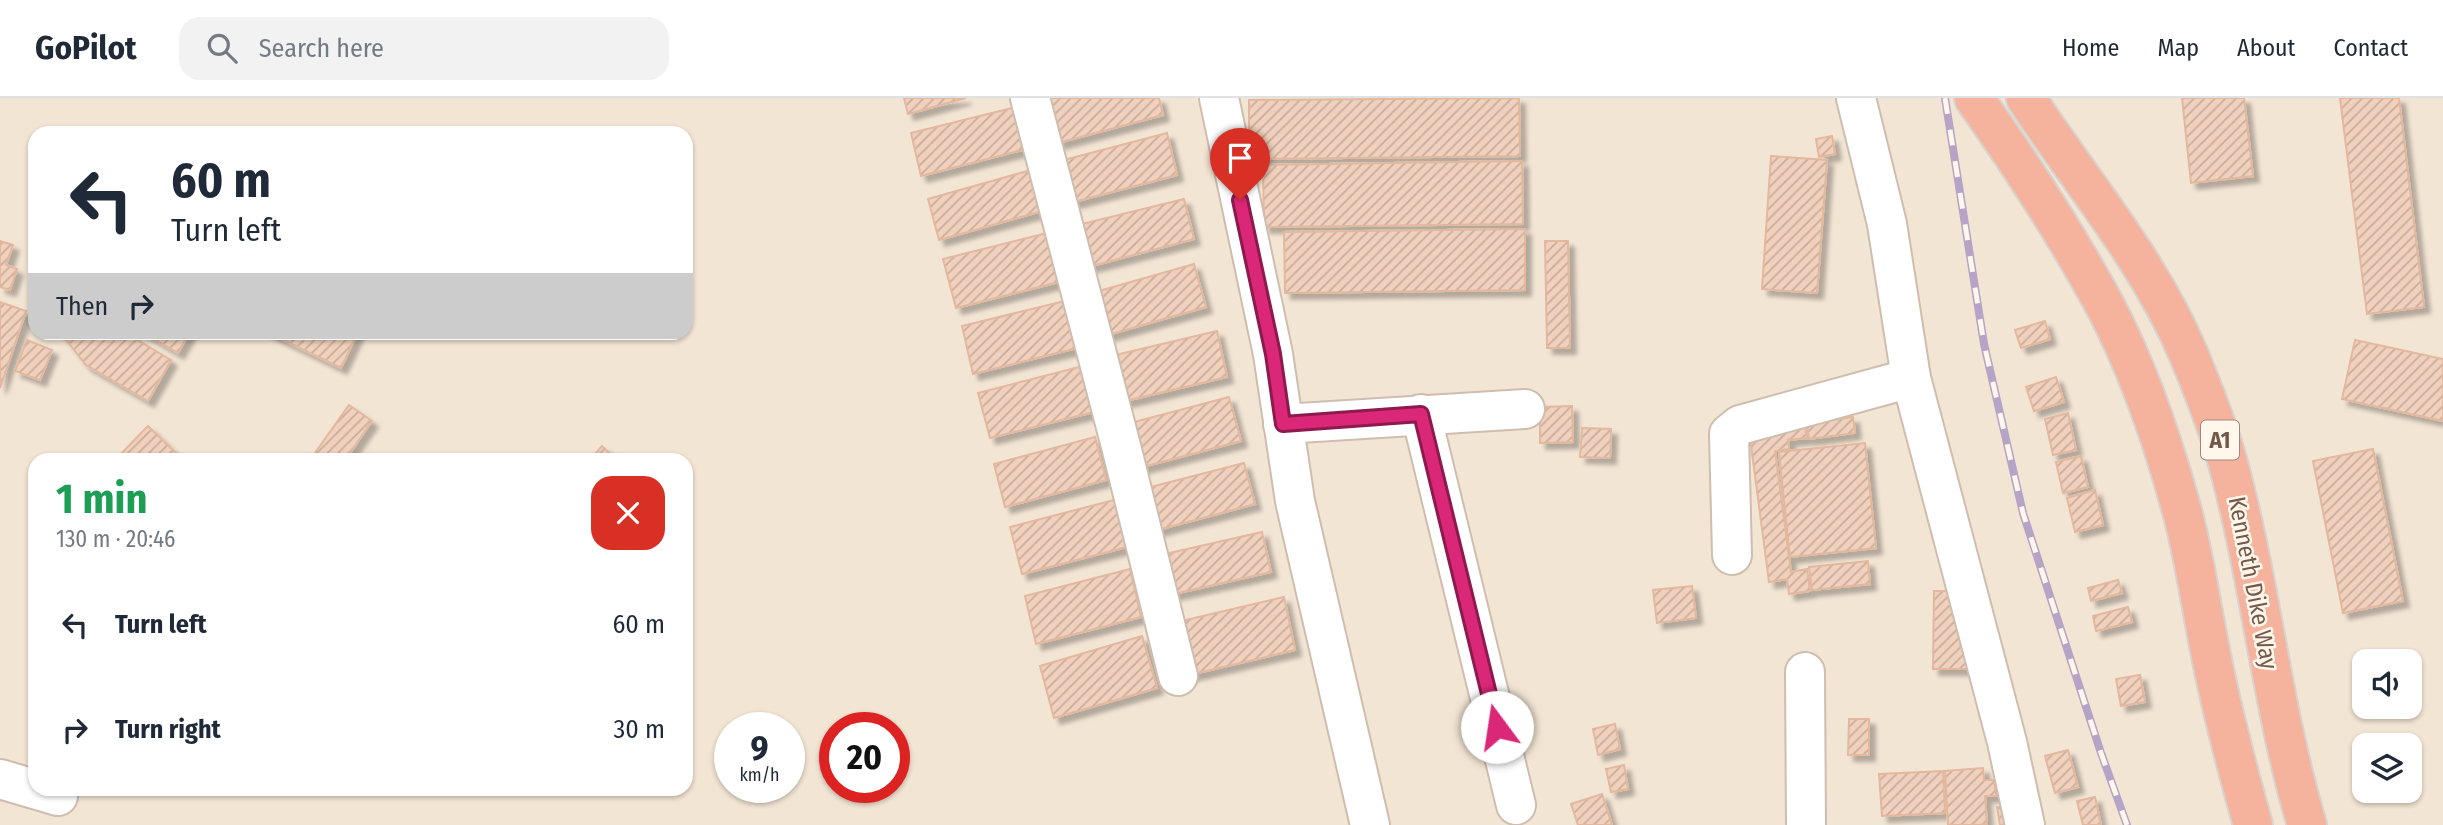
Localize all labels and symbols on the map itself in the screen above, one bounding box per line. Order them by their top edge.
pin [1210,128,1270,200]
road number: A1 [2201,420,2239,460]
street label: Kenneth Dike Way [2223,494,2284,672]
position arrow [1460,690,1534,764]
speed limit sign: 20 [819,712,910,803]

